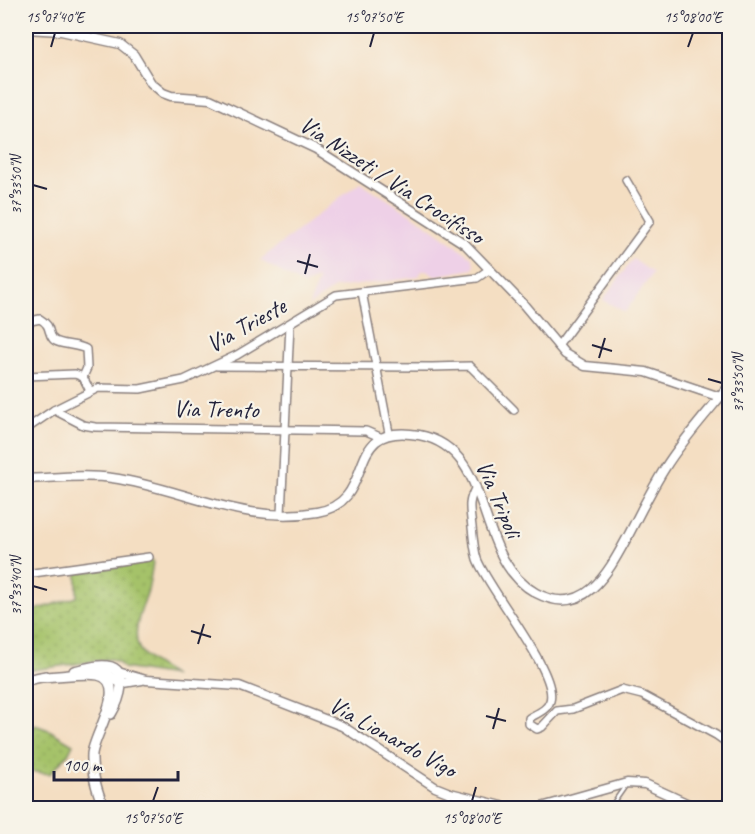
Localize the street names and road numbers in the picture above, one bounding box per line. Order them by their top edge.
street label: Via Nizzeti / Via Crocifisso [294,109,492,252]
street label: Via Trieste [201,290,293,359]
street label: Via Trento [173,393,260,425]
street label: Via Tripoli [469,456,530,544]
street label: Via Lionardo Vigo [324,690,464,785]

